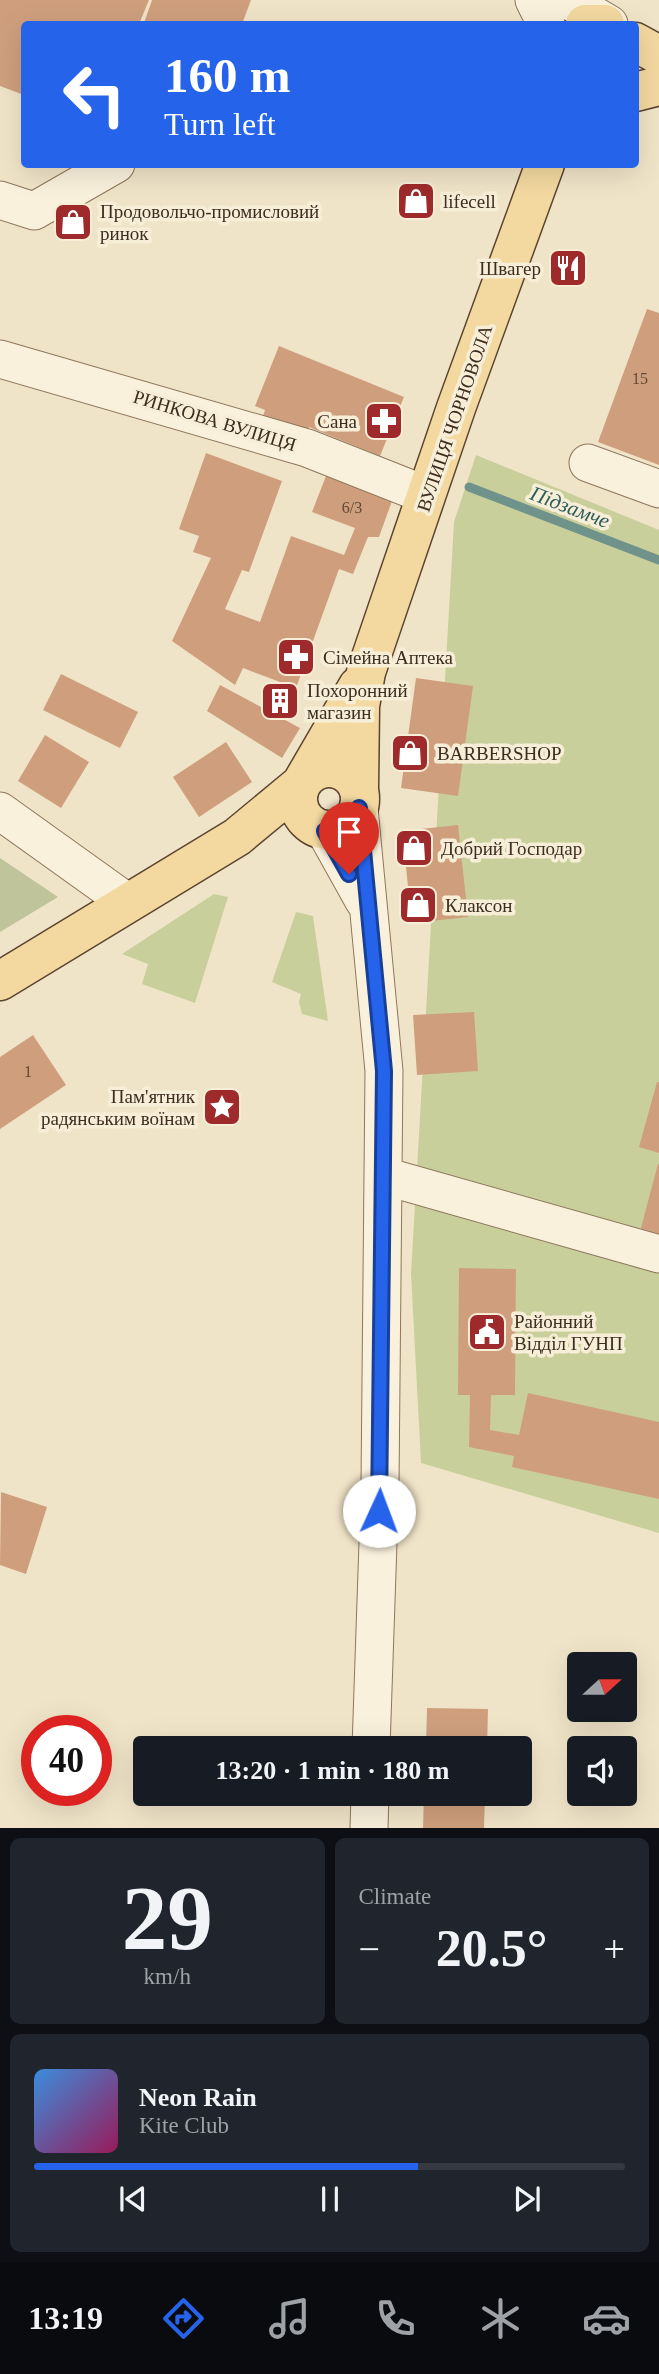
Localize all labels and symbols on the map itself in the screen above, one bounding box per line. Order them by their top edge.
shop icon: lifecell [395,180,437,222]
place label: lifecell [443,191,496,212]
shop icon: Продовольчо-промисловий ринок [52,201,94,243]
place label: Продовольчо-промисловий ринок [100,201,319,244]
restaurant icon: Швагер [547,247,589,289]
place label: Швагер [479,258,541,279]
street label: ВУЛИЦЯ ЧОРНОВОЛА [413,322,496,514]
house number: 15 [632,370,648,387]
street label: РИНКОВА ВУЛИЦЯ [131,386,299,455]
pharmacy icon: Сана [363,400,405,442]
place label: Сана [317,411,358,432]
water label: Підзамче [526,481,613,533]
house number: 6/3 [342,499,362,516]
pharmacy icon: Сімейна Аптека [275,636,317,678]
place label: Сімейна Аптека [323,647,453,668]
building icon: Похоронний магазин [259,680,301,722]
place label: Похоронний магазин [307,680,408,723]
shop icon: BARBERSHOP [389,732,431,774]
place label: BARBERSHOP [437,743,562,764]
pin [319,802,379,874]
shop icon: Добрий Господар [393,827,435,869]
place label: Добрий Господар [441,838,582,859]
shop icon: Клаксон [397,884,439,926]
place label: Клаксон [445,895,512,916]
house number: 1 [24,1063,32,1080]
place label: Пам'ятник радянським воїнам [41,1086,196,1129]
place icon: Пам'ятник радянським воїнам [201,1086,243,1128]
public building icon: Районний Відділ ГУНП [466,1311,508,1353]
place label: Районний Відділ ГУНП [514,1311,623,1354]
position arrow [342,1474,416,1548]
north arrow [567,1652,637,1722]
speed limit sign: 40 [21,1715,112,1806]

